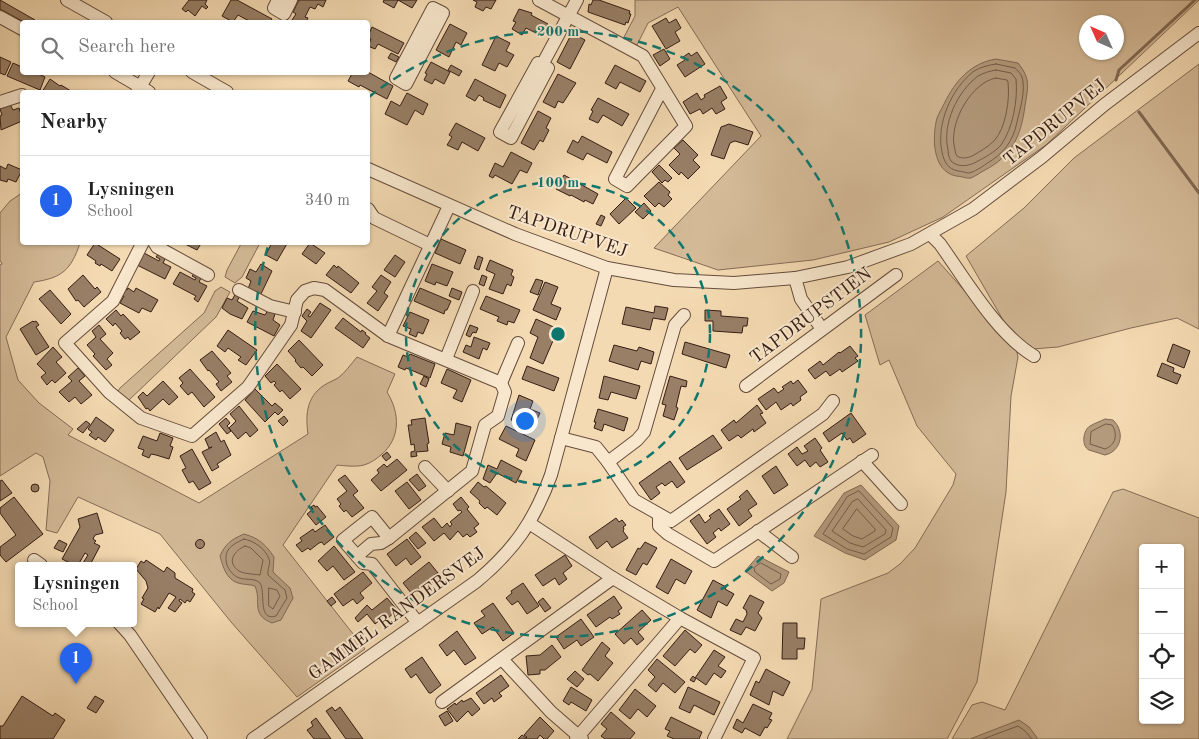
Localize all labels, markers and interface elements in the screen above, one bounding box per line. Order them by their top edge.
north arrow [1079,15,1124,60]
search box [20,20,370,75]
text: 200 m [537,25,579,40]
icon: search [38,34,66,62]
text: Search here [78,38,175,57]
street label: TAPDRUPVEJ [1000,76,1110,170]
text: Nearby [40,112,108,133]
text: 100 m [537,176,579,191]
text: Lysningen [87,181,175,200]
text: 1 [51,193,61,209]
text: 340 m [305,193,350,209]
street label: TAPDRUPVEJ [505,203,630,261]
text: School [87,204,133,220]
street label: TAPDRUPSTIEN [747,264,875,368]
centre of rings [549,325,567,343]
your location [512,408,538,434]
street label: GAMMEL RANDERSVEJ [306,544,489,684]
map controls [1139,544,1184,724]
button: + [1139,544,1184,589]
popup [15,562,137,627]
text: Lysningen [32,575,120,594]
button: − [1139,589,1184,634]
text: School [32,598,78,614]
button: locate [1139,634,1184,679]
pin: 1 [60,643,92,684]
button: layers [1139,679,1184,724]

